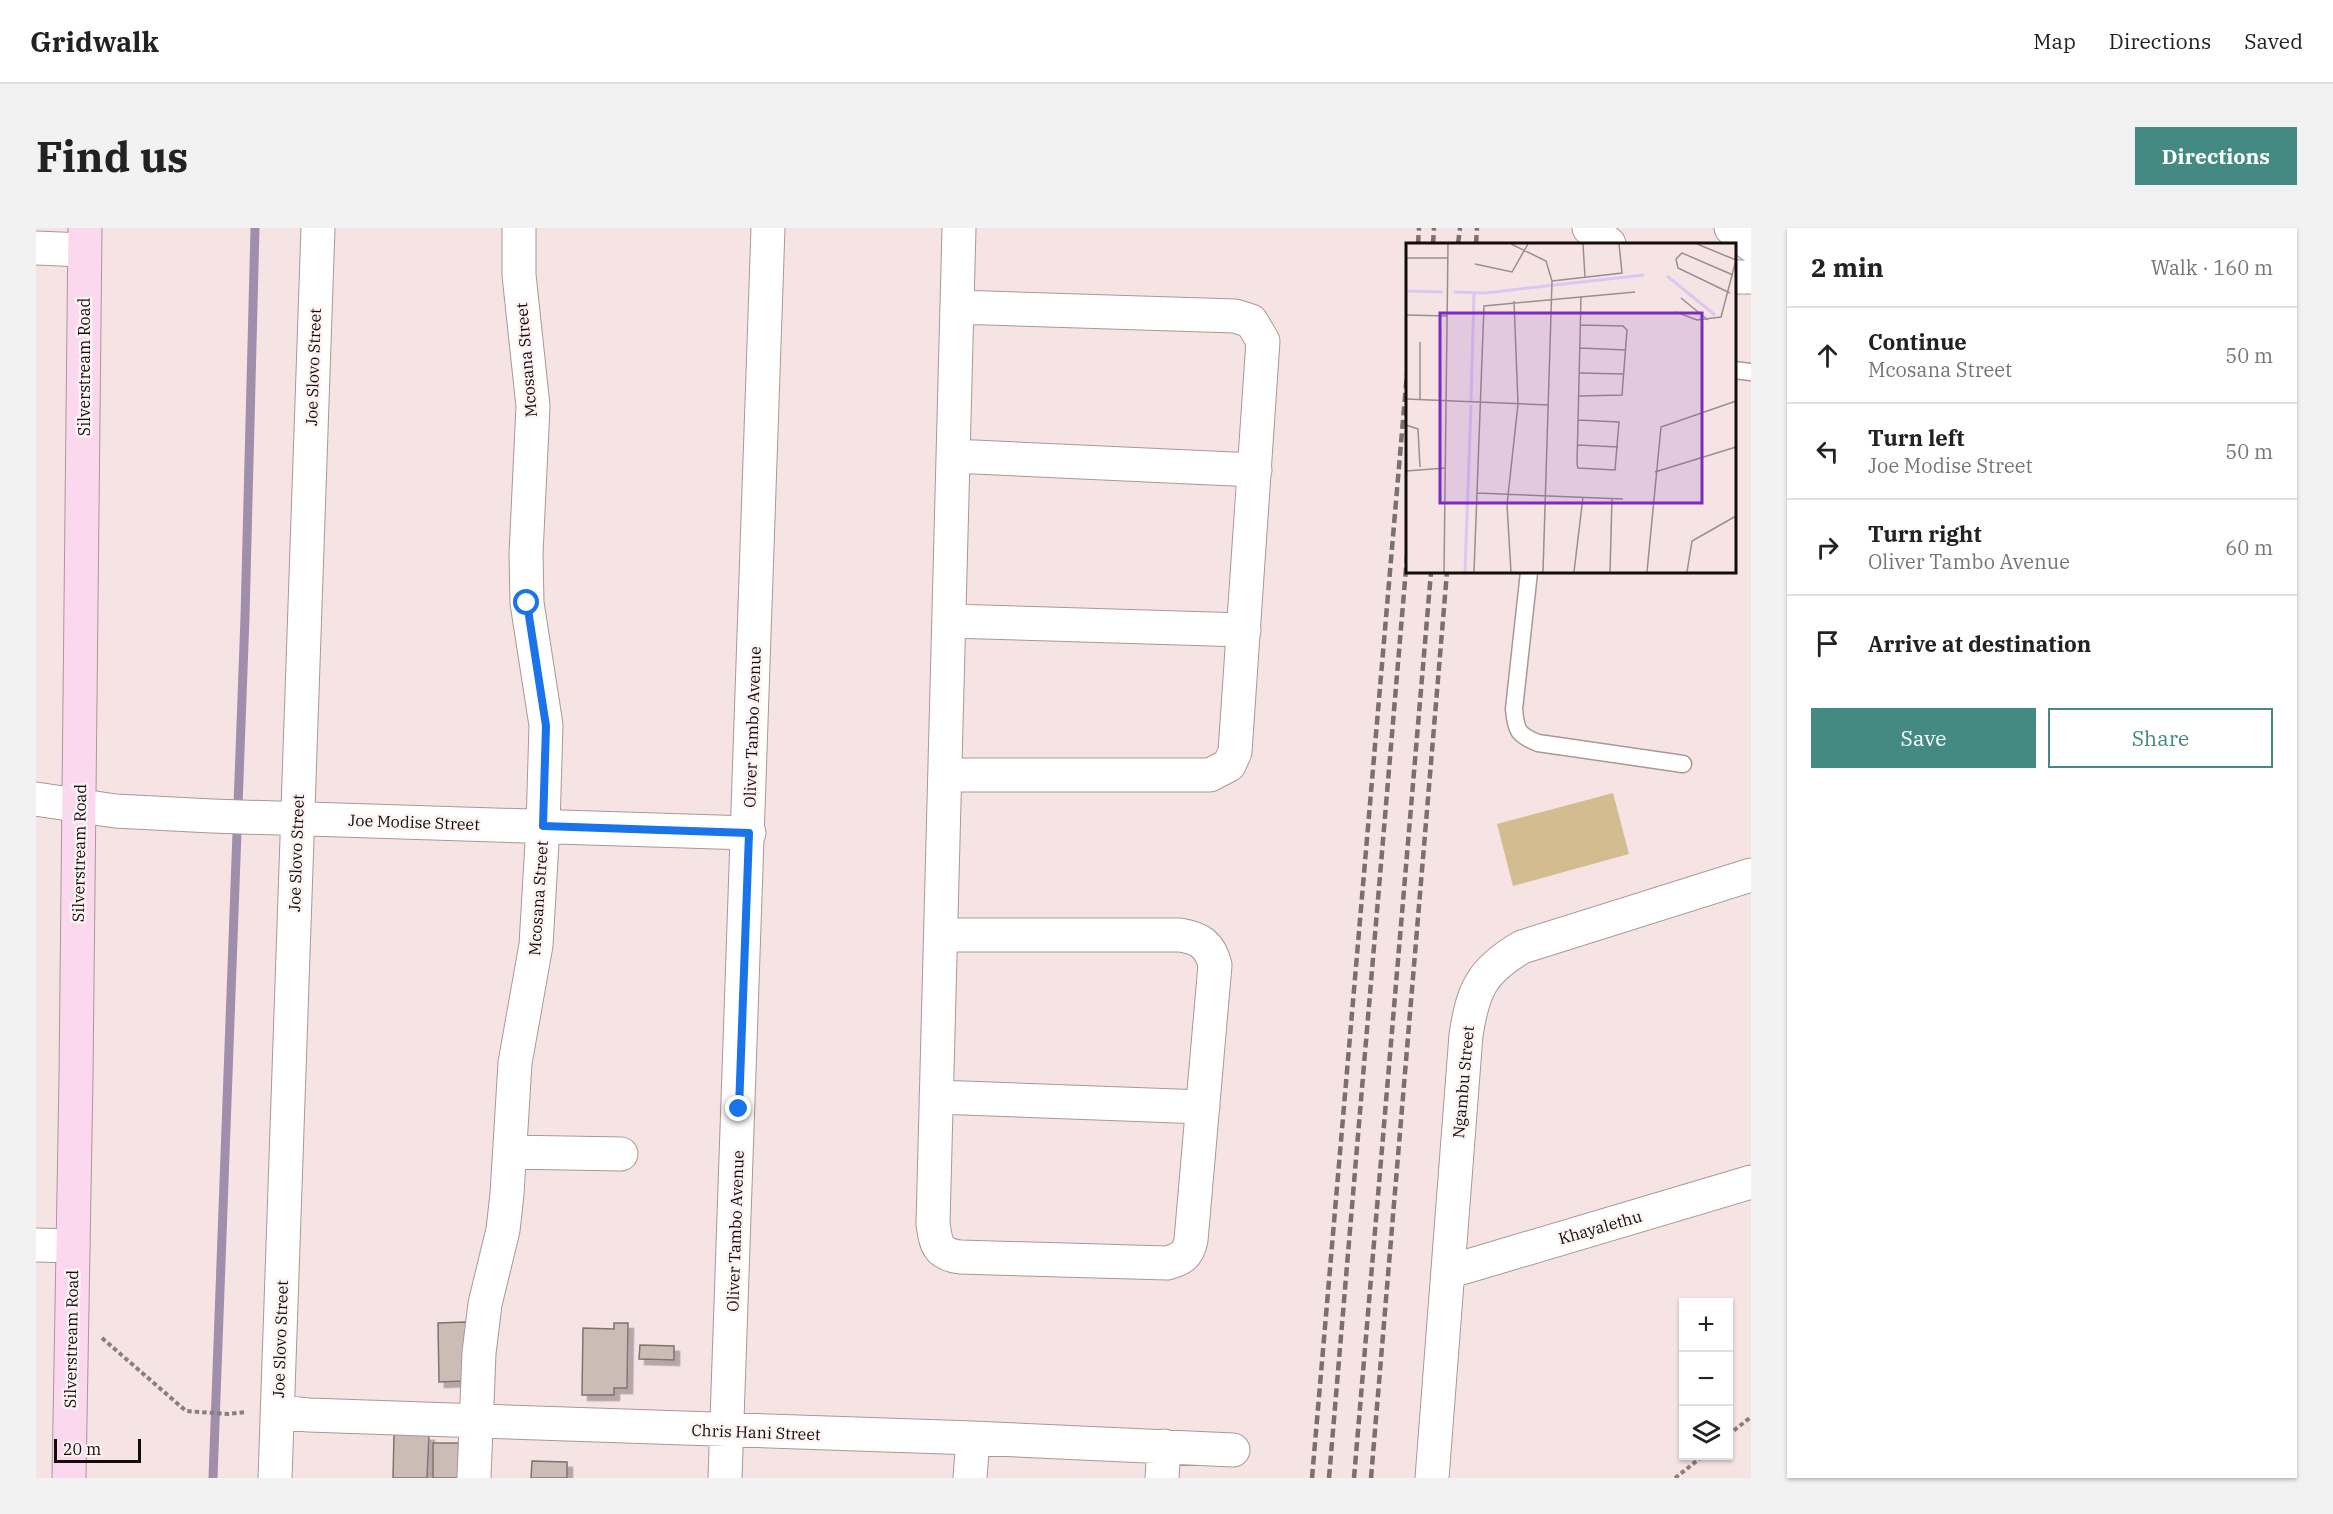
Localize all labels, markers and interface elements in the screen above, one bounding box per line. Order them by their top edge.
text: Gridwalk [30,23,159,60]
text: Map [2033,27,2076,55]
text: Directions [2109,27,2211,55]
text: Saved [2244,27,2303,55]
button: Directions [2135,127,2297,185]
text: Find us [36,129,188,184]
inset map [1406,243,1736,573]
text: 2 min [1811,250,1884,284]
text: Walk · 160 m [2151,254,2273,281]
street label: Silverstream Road [74,298,94,436]
street label: Mcosana Street [511,301,541,418]
street label: Joe Slovo Street [301,307,325,426]
text: Continue [1868,327,1967,356]
icon: ahead [1811,339,1844,372]
text: 50 m [2225,342,2273,369]
text: Mcosana Street [1868,356,2012,383]
text: Turn left [1868,423,1964,452]
icon: left [1811,435,1844,468]
text: 50 m [2225,438,2273,465]
text: Joe Modise Street [1868,452,2032,479]
text: Turn right [1868,519,1982,548]
icon: right [1811,531,1844,564]
text: 60 m [2225,534,2273,561]
text: Oliver Tambo Avenue [1868,548,2070,575]
route start [513,589,539,615]
icon: arrive [1811,627,1844,660]
text: Arrive at destination [1868,629,2091,658]
street label: Oliver Tambo Avenue [739,646,765,808]
button: Save [1811,708,2036,768]
button: Share [2048,708,2273,768]
street label: Silverstream Road [68,783,90,922]
street label: Joe Slovo Street [284,793,308,912]
street label: Joe Modise Street [348,810,480,834]
street label: Mcosana Street [524,839,552,956]
street label: Ngambu Street [1448,1025,1478,1139]
route end [725,1095,751,1121]
street label: Oliver Tambo Avenue [722,1150,748,1312]
street label: Khayalethu [1556,1206,1644,1248]
street label: Silverstream Road [60,1269,82,1408]
street label: Joe Slovo Street [268,1279,292,1398]
map controls [1679,1298,1733,1460]
button: + [1679,1298,1733,1352]
button: − [1679,1352,1733,1406]
button: layers [1679,1406,1733,1460]
street label: Chris Hani Street [691,1420,821,1444]
scale bar [54,1436,141,1464]
text: 20 m [63,1439,101,1459]

